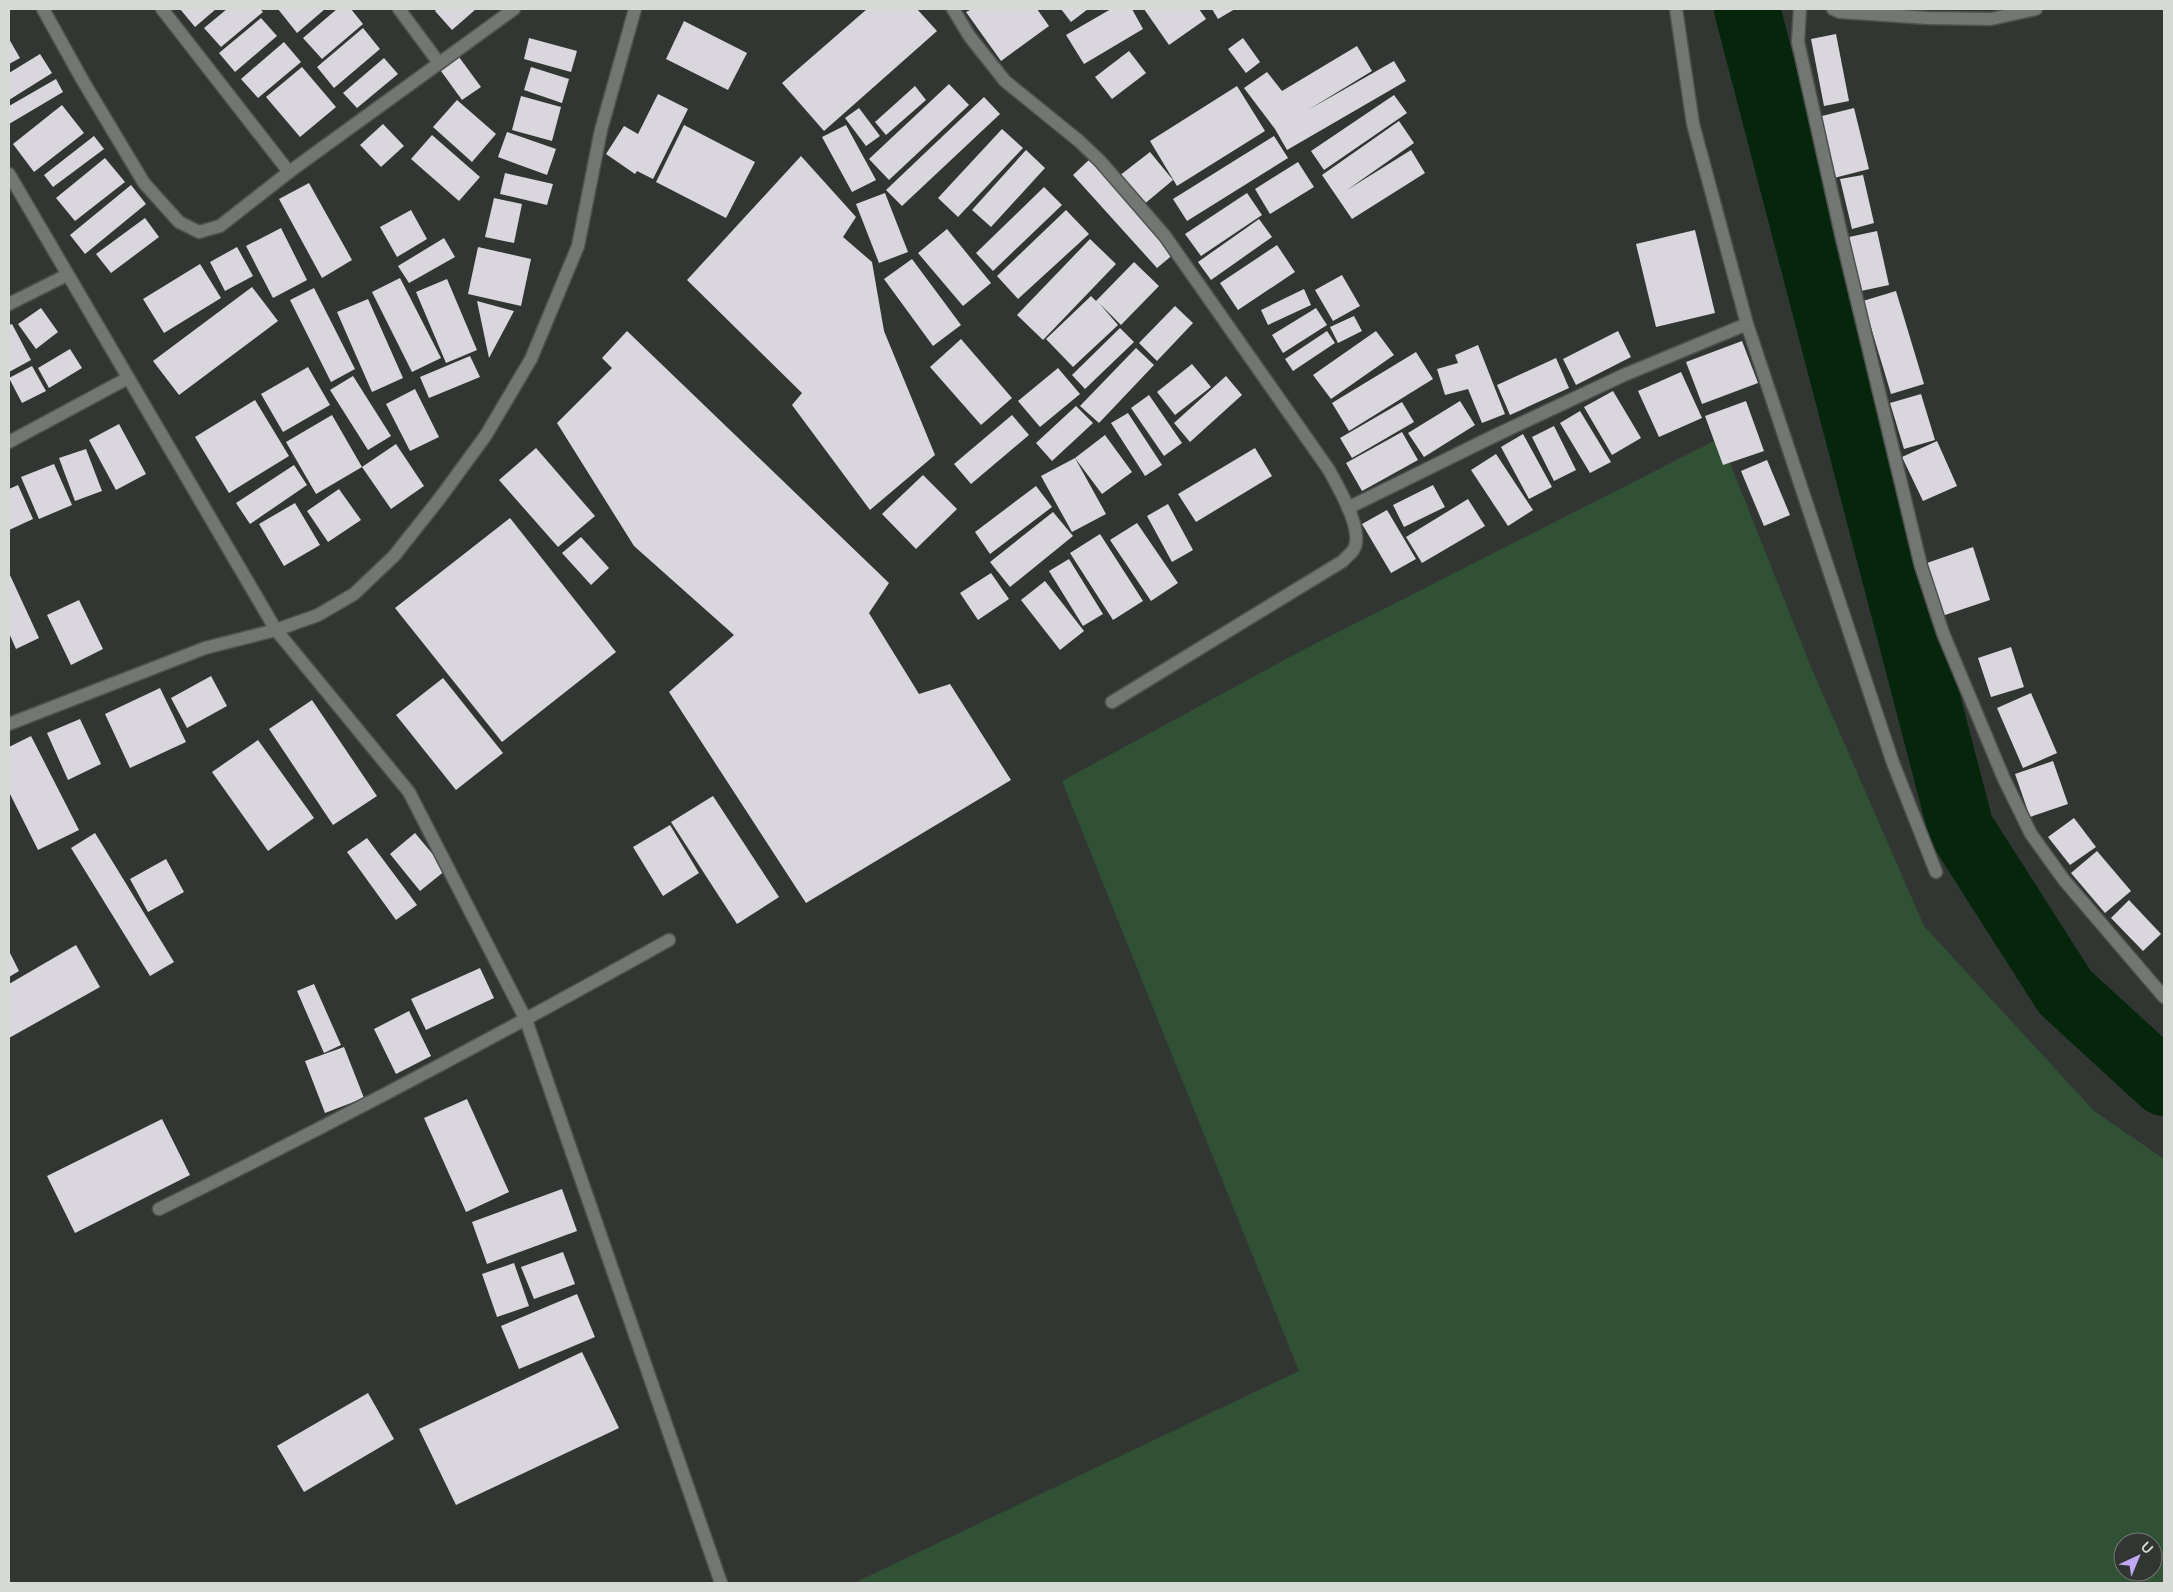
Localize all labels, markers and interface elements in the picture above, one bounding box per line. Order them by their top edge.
north arrow [2113,1532,2163,1582]
text: U [2138,1538,2157,1557]

